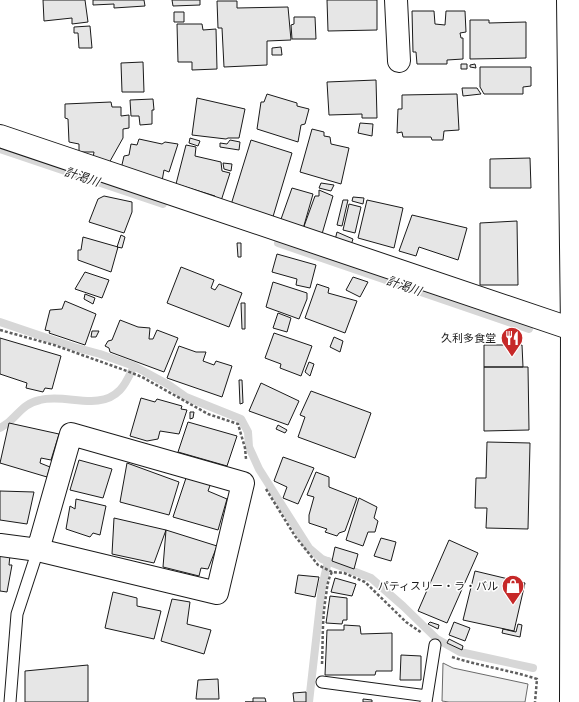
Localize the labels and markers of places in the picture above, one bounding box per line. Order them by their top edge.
restaurant icon: 久利多食堂 [499,325,525,358]
place label: 久利多食堂 [441,331,496,344]
shop icon: パティスリー・ラ・バル [500,573,526,606]
place label: パティスリー・ラ・バル [378,579,498,592]

